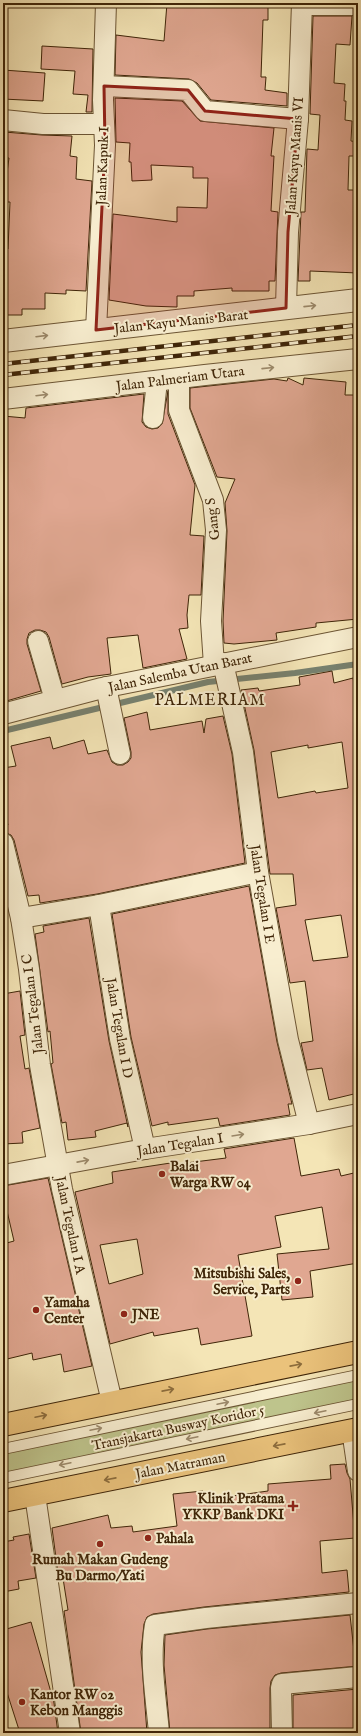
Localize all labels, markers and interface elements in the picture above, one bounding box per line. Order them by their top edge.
street label: Jalan Kayu Manis VI [282,96,308,218]
street label: Jalan Kapuk I [93,126,113,208]
one-way arrow [303,302,316,309]
street label: Jalan Kayu Manis Barat [111,306,249,338]
one-way arrow [35,332,48,339]
street label: Jalan Palmeriam Utara [113,362,246,396]
one-way arrow [261,364,274,372]
one-way arrow [35,391,48,399]
street label: Gang S [201,497,225,541]
street label: Jalan Salemba Utan Barat [105,649,254,697]
district label: PALMERIAM [155,691,265,711]
street label: Jalan Tegalan I E [245,841,279,945]
street label: Jalan Tegalan I C [18,953,48,1057]
street label: Jalan Tegalan I D [101,975,137,1080]
street label: Jalan Tegalan I [134,1129,225,1161]
one-way arrow [232,1131,245,1139]
one-way arrow [76,1156,89,1164]
place label: Balai Warga RW 04 [169,1158,252,1192]
marker: Balai Warga RW 04 [157,1169,167,1179]
street label: Jalan Tegalan I A [50,1173,89,1276]
place label: Mitsubishi Sales, Service, Parts [194,1265,290,1299]
marker: Mitsubishi Sales, Service, Parts [293,1276,303,1286]
place label: Yamaha Center [44,1294,90,1328]
marker: Yamaha Center [31,1305,41,1315]
place label: JNE [130,1306,160,1324]
marker: JNE [119,1309,129,1319]
one-way arrow [289,1360,302,1368]
one-way arrow [162,1386,175,1394]
one-way arrow [217,1399,230,1407]
street label: Transjakarta Busway Koridor 5 [90,1401,266,1455]
one-way arrow [314,1408,327,1416]
one-way arrow [34,1412,47,1420]
one-way arrow [89,1425,102,1433]
one-way arrow [186,1434,199,1442]
one-way arrow [273,1441,286,1449]
street label: Jalan Matraman [132,1448,227,1484]
one-way arrow [59,1460,72,1468]
one-way arrow [104,1476,117,1484]
place label: Klinik Pratama YKKP Bank DKI [182,1490,285,1524]
marker: Klinik Pratama YKKP Bank DKI [287,1500,299,1512]
place label: Pahala [156,1530,194,1548]
marker: Pahala [143,1533,153,1543]
marker: Rumah Makan Gudeng Bu Darmo/Yati [95,1539,105,1549]
place label: Rumah Makan Gudeng Bu Darmo/Yati [32,1551,169,1585]
place label: Kantor RW 02 Kebon Manggis [30,1686,123,1720]
marker: Kantor RW 02 Kebon Manggis [17,1697,27,1707]

